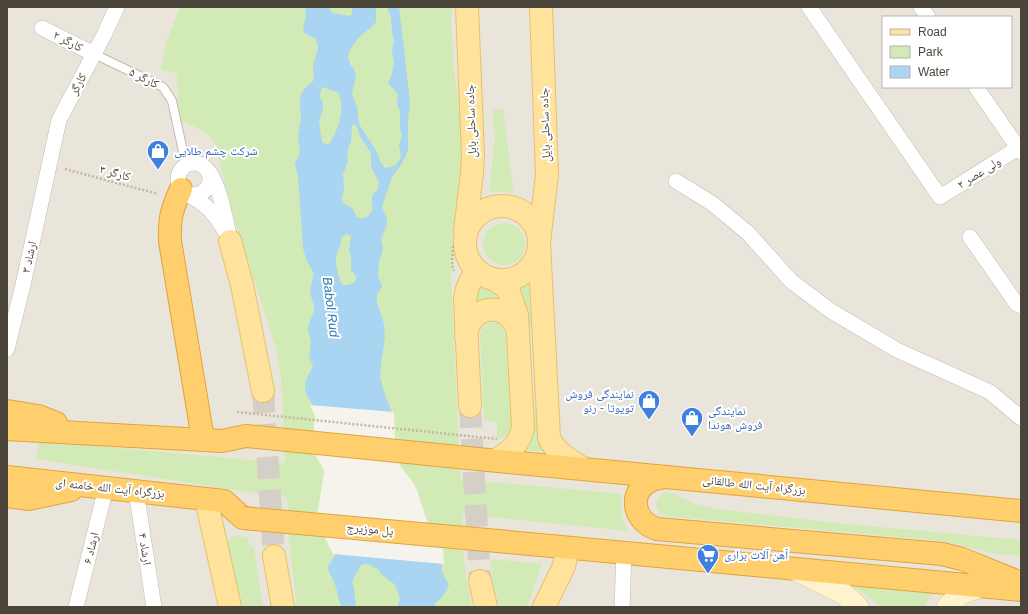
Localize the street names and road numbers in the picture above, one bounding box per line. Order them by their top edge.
street label: کارگر ۲ [51,28,85,54]
street label: کارگر ۵ [127,65,161,91]
street label: کارگر [66,71,89,98]
street label: جاده ساحلی بابل [463,84,480,158]
street label: جاده ساحلی بایل [537,87,554,162]
street label: ولی عصر ۲ [955,154,1003,192]
street label: کارگر ۳ [98,162,132,184]
street label: ارشاد ۳ [19,240,39,274]
street label: بزرگراه آیت الله طالقانی [702,473,806,498]
street label: بزرگراه آیت الله خامنه ای [55,475,165,501]
street label: پل موزیرج [346,520,394,538]
street label: ارشاد ۶ [80,531,102,565]
street label: ارشاد ۴ [136,532,154,566]

